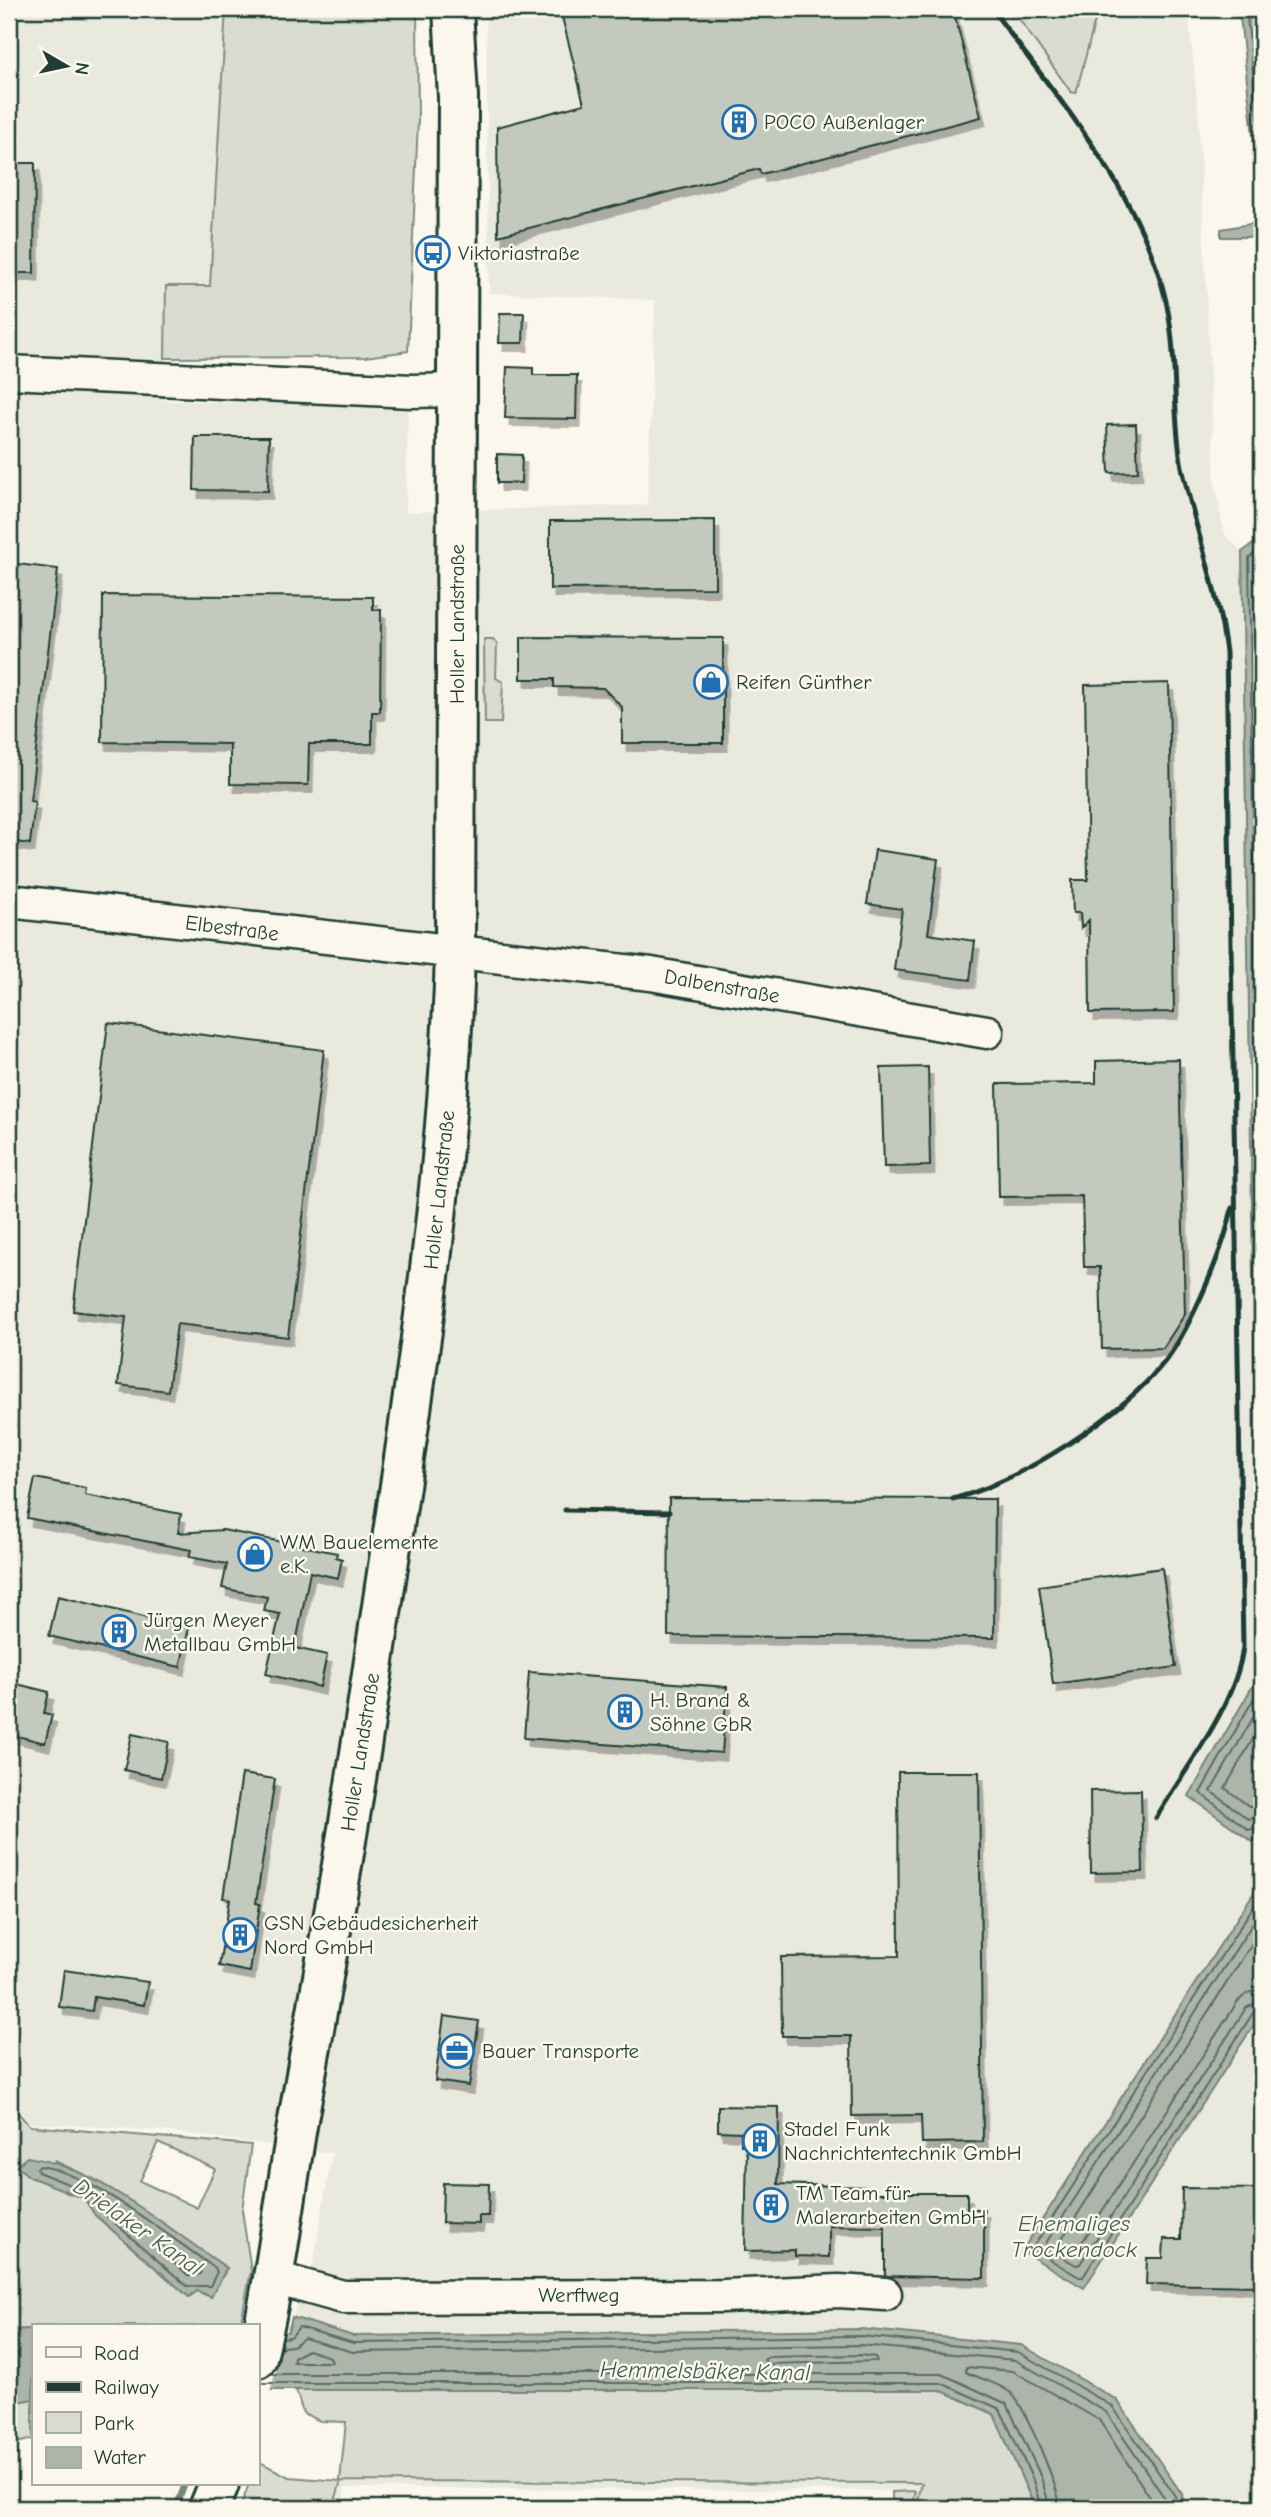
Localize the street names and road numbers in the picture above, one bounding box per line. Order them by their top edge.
street label: Holler Landstraße [445,544,469,704]
street label: Elbestraße [184,910,280,946]
street label: Dalbenstraße [662,964,782,1008]
street label: Holler Landstraße [419,1109,459,1271]
street label: Holler Landstraße [336,1671,384,1833]
street label: Werftweg [538,2283,620,2307]

